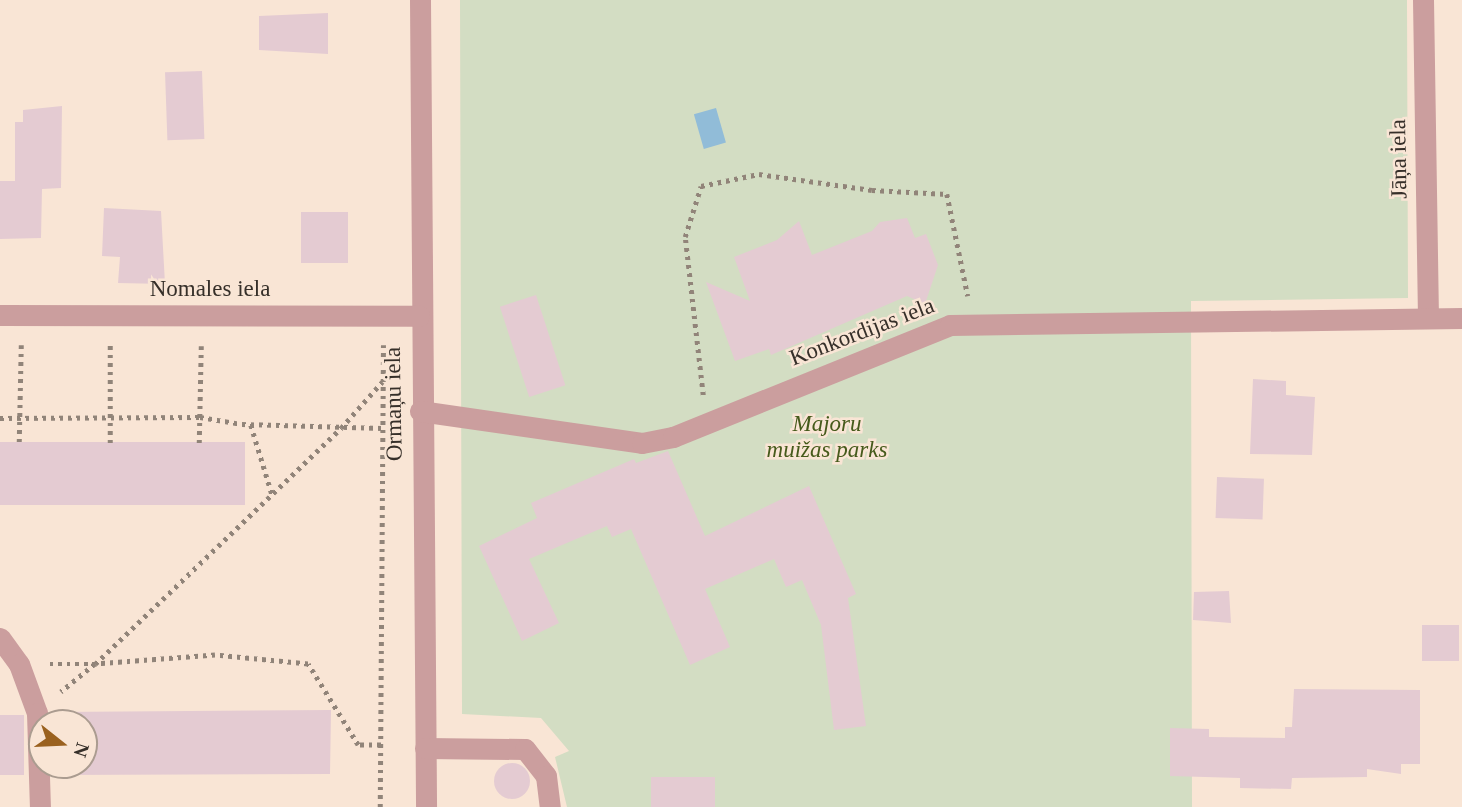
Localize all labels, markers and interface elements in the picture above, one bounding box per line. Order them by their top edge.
street label: Jāņa iela [1385,119,1413,199]
street label: Nomales iela [150,275,270,303]
street label: Konkordijas iela [786,292,938,372]
street label: Ormaņu iela [379,347,409,461]
park label: Majoru muižas parks [767,410,887,464]
north arrow [28,709,98,779]
text: N [69,740,94,760]

